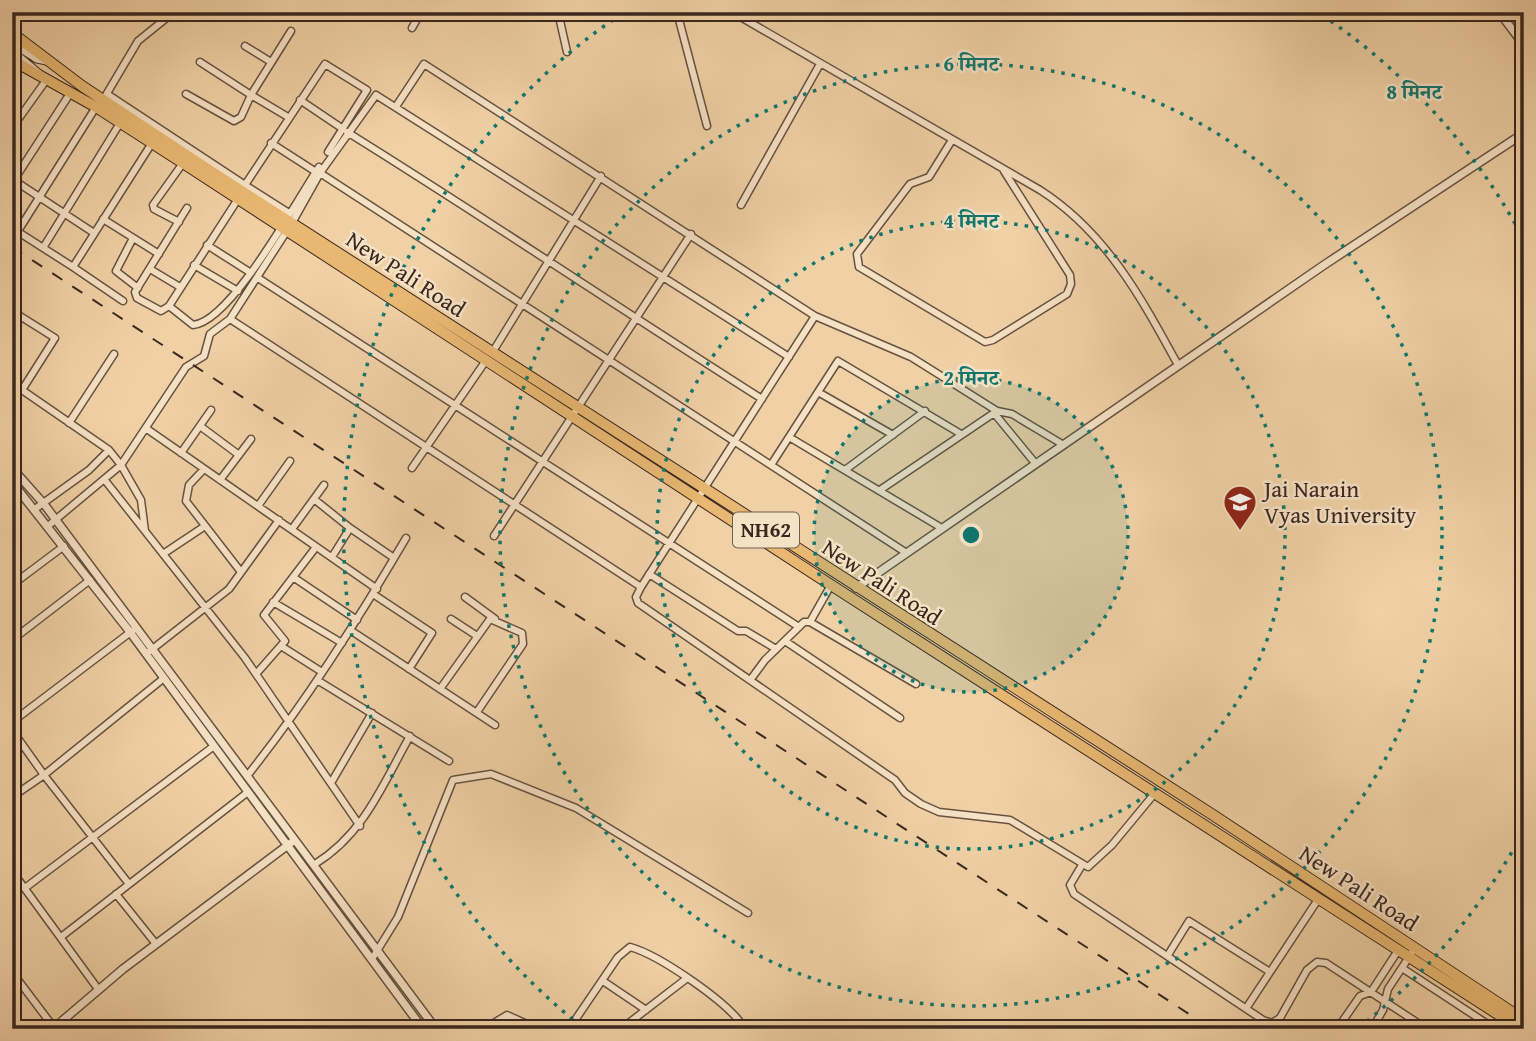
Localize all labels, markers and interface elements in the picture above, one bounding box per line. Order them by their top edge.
text: 6 मिनट [943,48,1000,79]
text: 8 मिनट [1386,76,1443,107]
text: 4 मिनट [943,205,1000,236]
street label: New Pali Road [340,223,473,325]
text: 2 मिनट [943,362,1000,393]
place label: Jai Narain Vyas University [1261,472,1417,531]
school or university icon: Jai Narain Vyas University [1221,483,1259,532]
road number: NH62 [733,512,799,548]
centre of rings [959,523,983,547]
street label: New Pali Road [816,531,949,633]
street label: New Pali Road [1293,837,1426,939]

